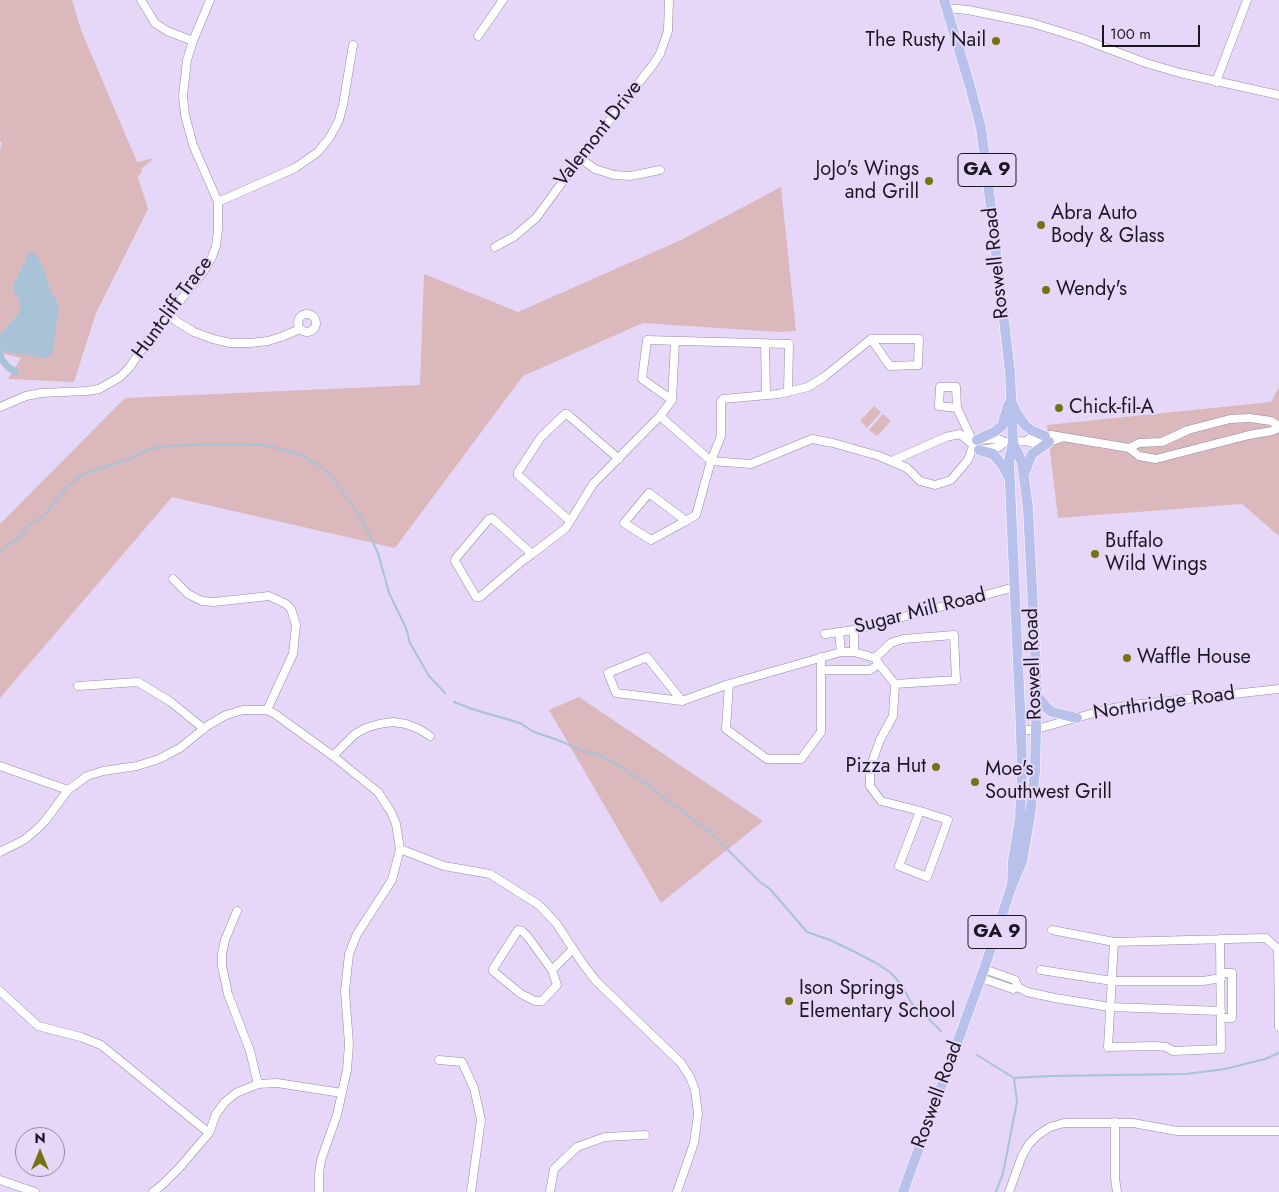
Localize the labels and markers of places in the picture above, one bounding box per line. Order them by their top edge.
place label: The Rusty Nail [866,29,986,53]
marker: The Rusty Nail [990,35,1002,47]
place label: JoJo's Wings and Grill [815,158,919,205]
marker: JoJo's Wings and Grill [923,175,935,187]
place label: Abra Auto Body & Glass [1051,202,1165,249]
marker: Abra Auto Body & Glass [1035,219,1047,231]
place label: Wendy's [1056,278,1127,302]
marker: Wendy's [1040,284,1052,296]
place label: Chick-fil-A [1069,396,1154,420]
marker: Chick-fil-A [1053,402,1065,414]
place label: Buffalo Wild Wings [1105,530,1207,577]
marker: Buffalo Wild Wings [1089,548,1101,560]
place label: Waffle House [1137,646,1251,670]
marker: Waffle House [1121,652,1133,664]
place label: Pizza Hut [846,755,926,779]
place label: Moe's Southwest Grill [985,758,1112,805]
marker: Pizza Hut [930,761,942,773]
marker: Moe's Southwest Grill [969,776,981,788]
place label: Ison Springs Elementary School [799,977,955,1024]
marker: Ison Springs Elementary School [783,995,795,1007]

